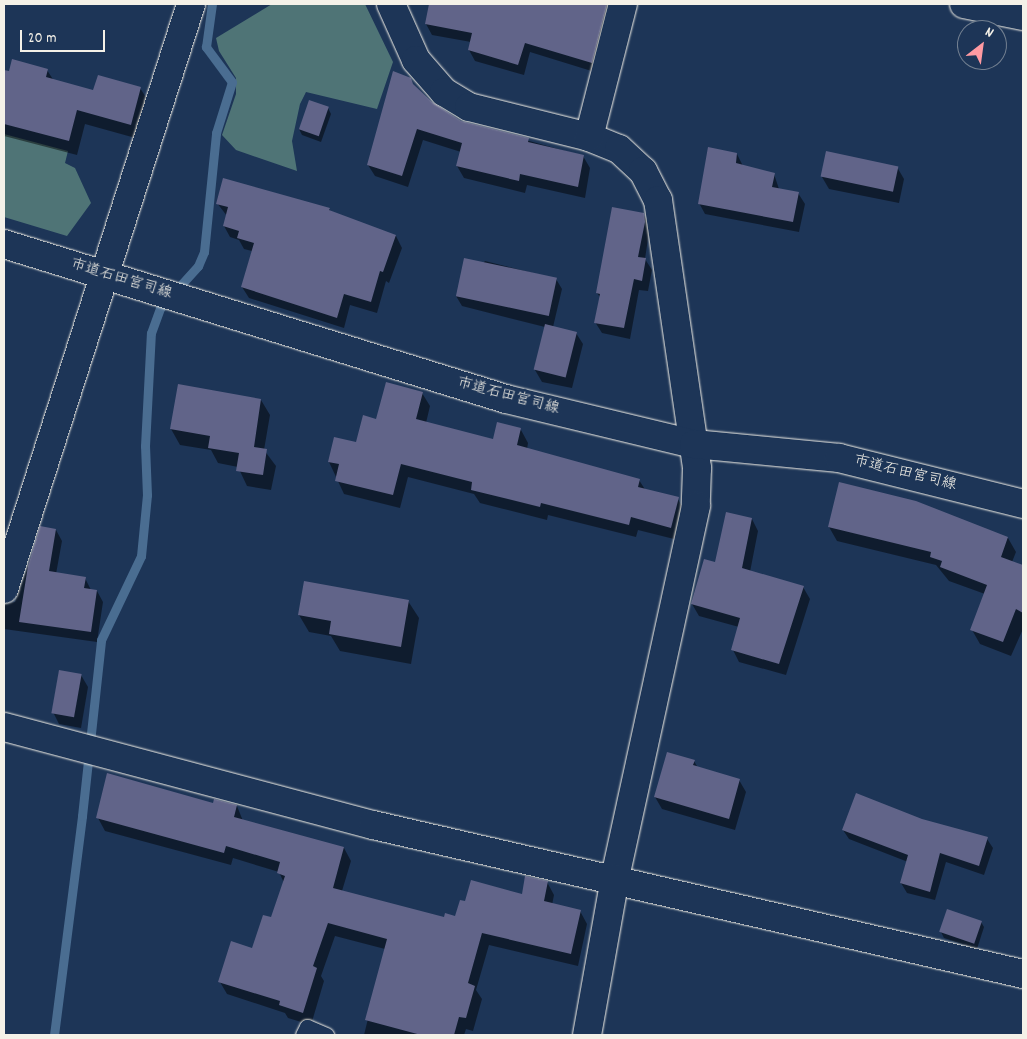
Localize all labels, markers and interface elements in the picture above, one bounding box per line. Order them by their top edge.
scale bar [22,20,108,52]
north arrow [957,20,1007,70]
text: N [981,22,997,43]
text: 20 m [28,28,56,50]
street label: 市道石田宮司線 [68,256,174,304]
street label: 市道石田宮司線 [455,375,561,419]
street label: 市道石田宮司線 [852,453,958,495]

